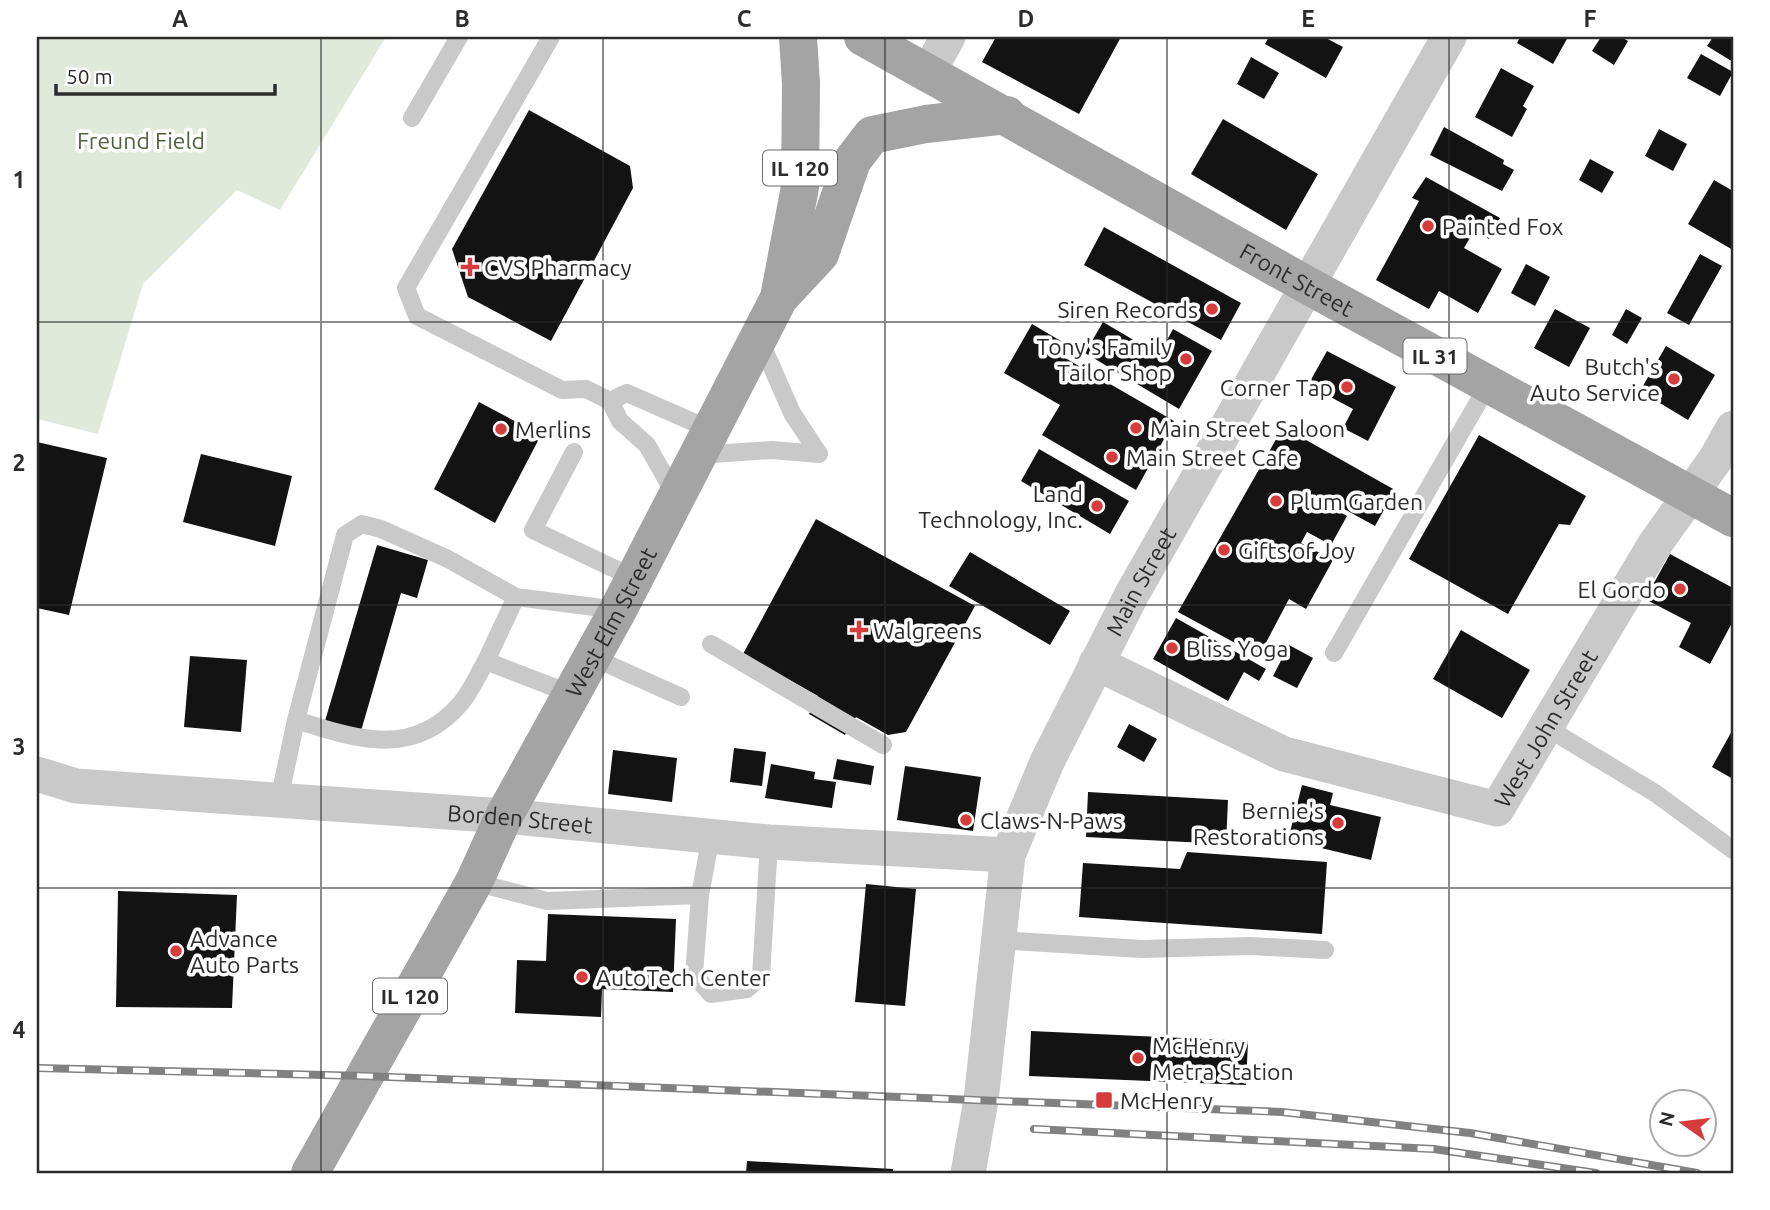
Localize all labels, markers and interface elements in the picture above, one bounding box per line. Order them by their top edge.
text: A [172,6,188,31]
text: B [454,6,470,31]
text: C [737,6,752,31]
text: D [1018,6,1034,31]
text: E [1301,6,1315,31]
text: F [1584,6,1597,31]
scale bar [56,52,275,96]
text: 50 m [66,64,113,88]
park label: Freund Field [77,128,205,153]
road number: IL 120 [763,150,837,186]
text: 1 [13,167,25,192]
place label: Painted Fox [1442,214,1564,239]
marker: Painted Fox [1420,218,1436,234]
street label: Front Street [1236,238,1358,321]
place label: CVS Pharmacy [484,255,632,280]
marker: CVS Pharmacy [462,259,478,275]
place label: Siren Records [1057,297,1198,322]
marker: Siren Records [1204,301,1220,317]
place label: Tony's Family Tailor Shop [1036,334,1172,385]
road number: IL 31 [1404,338,1466,374]
marker: Tony's Family Tailor Shop [1178,351,1194,367]
place label: Butch's Auto Service [1530,354,1660,405]
marker: Butch's Auto Service [1666,371,1682,387]
place label: Corner Tap [1220,375,1333,400]
marker: Corner Tap [1339,379,1355,395]
place label: Main Street Saloon [1150,416,1345,441]
place label: Merlins [515,417,591,442]
marker: Main Street Saloon [1128,420,1144,436]
marker: Merlins [493,421,509,437]
place label: Main Street Cafe [1126,445,1299,470]
marker: Main Street Cafe [1104,449,1120,465]
text: 2 [13,450,25,475]
place label: Land Technology, Inc. [918,481,1083,532]
place label: Plum Garden [1290,489,1423,514]
marker: Plum Garden [1268,493,1284,509]
marker: Land Technology, Inc. [1089,498,1105,514]
street label: Main Street [1101,522,1180,640]
place label: Gifts of Joy [1238,538,1355,563]
marker: Gifts of Joy [1216,542,1232,558]
street label: West Elm Street [560,543,661,701]
place label: El Gordo [1577,577,1666,602]
marker: El Gordo [1672,581,1688,597]
place label: Walgreens [873,618,982,643]
marker: Walgreens [851,622,867,638]
place label: Bliss Yoga [1186,636,1288,661]
marker: Bliss Yoga [1164,640,1180,656]
street label: West John Street [1489,645,1602,811]
text: 3 [13,734,25,759]
place label: Bernie's Restorations [1193,798,1324,849]
street label: Borden Street [447,800,594,837]
place label: Claws-N-Paws [980,808,1123,833]
marker: Claws-N-Paws [958,812,974,828]
marker: Bernie's Restorations [1330,815,1346,831]
place label: Advance Auto Parts [190,926,299,977]
marker: Advance Auto Parts [168,943,184,959]
place label: AutoTech Center [596,965,771,990]
marker: AutoTech Center [574,969,590,985]
road number: IL 120 [373,978,447,1014]
text: 4 [13,1017,26,1042]
place label: McHenry Metra Station [1152,1033,1294,1084]
marker: McHenry Metra Station [1130,1050,1146,1066]
place label: McHenry [1120,1088,1213,1113]
north arrow [1648,1088,1718,1158]
marker: McHenry [1094,1090,1114,1110]
text: N [1654,1109,1679,1128]

